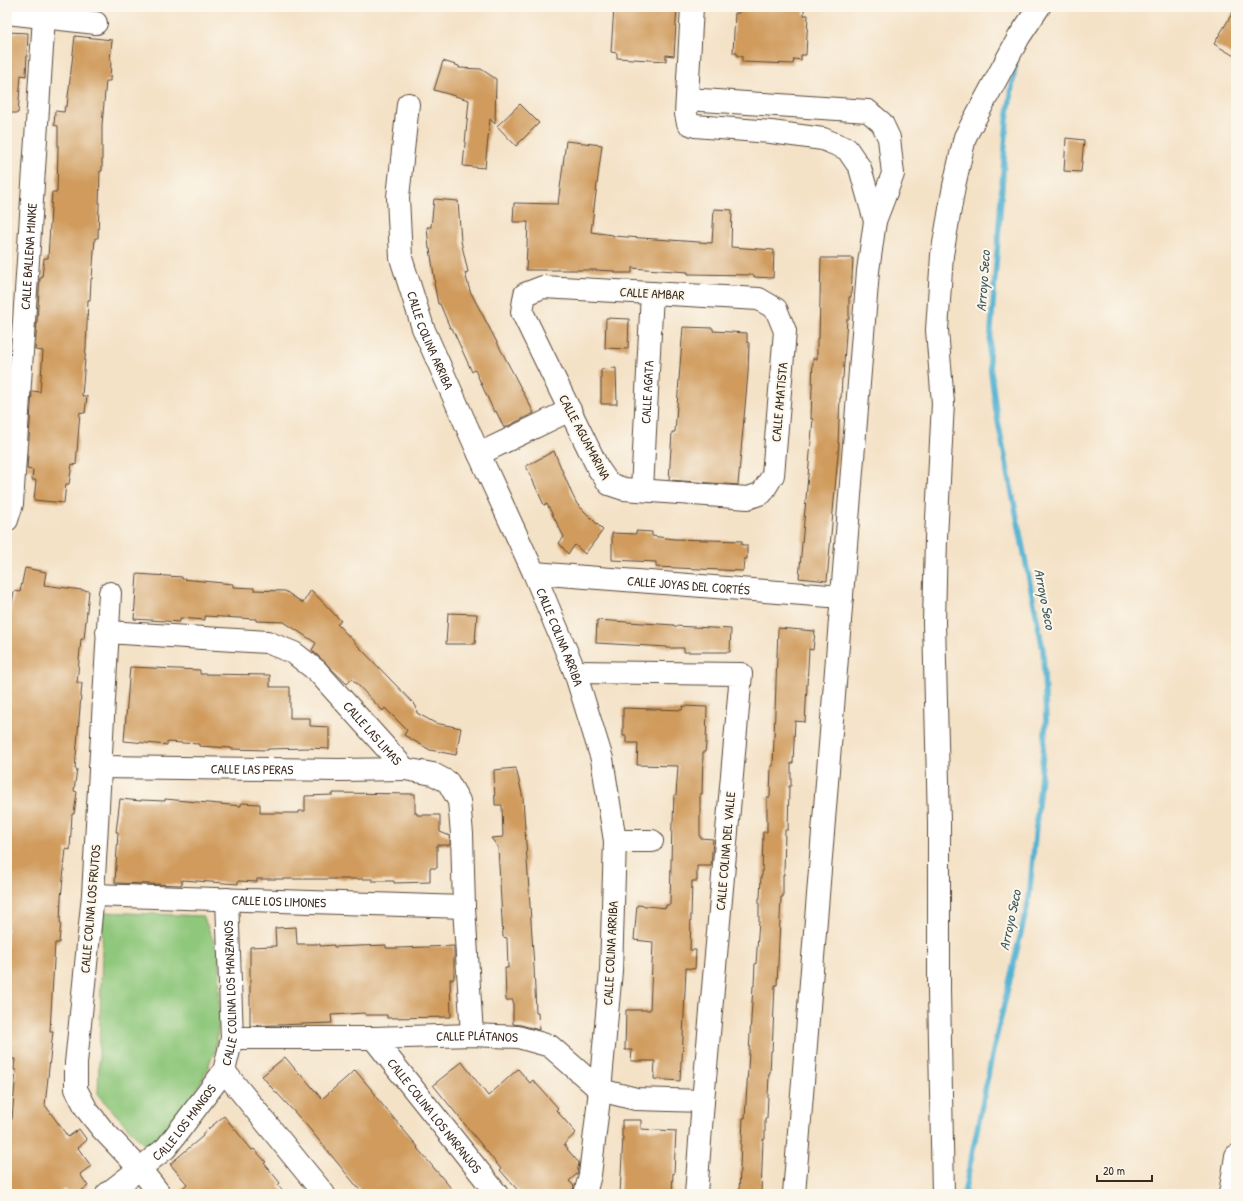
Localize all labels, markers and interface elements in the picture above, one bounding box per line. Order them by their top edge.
street label: CALLE BALLENA MINKE [16,202,41,310]
water label: Arroyo Seco [971,248,995,312]
street label: CALLE AMBAR [619,282,685,304]
street label: CALLE COLINA ARRIBA [403,289,458,393]
street label: CALLE AGATA [636,359,658,424]
street label: CALLE AMATISTA [767,361,792,443]
street label: CALLE AGUAMARINA [555,391,615,483]
water label: Arroyo Seco [1029,567,1061,632]
street label: CALLE JOYAS DEL CORTÉS [627,571,751,599]
street label: CALLE COLINA ARRIBA [532,585,588,689]
street label: CALLE LAS LIMAS [339,697,406,769]
street label: CALLE LAS PERAS [211,759,293,778]
street label: CALLE COLINA DEL VALLE [711,791,739,911]
street label: CALLE COLINA LOS FRUTOS [75,844,105,974]
water label: Arroyo Seco [994,887,1026,952]
street label: CALLE LOS LIMONES [231,890,326,912]
street label: CALLE COLINA ARRIBA [598,900,622,1006]
street label: CALLE COLINA LOS MANZANOS [217,920,241,1067]
street label: CALLE PLÁTANOS [436,1026,518,1046]
street label: CALLE COLINA LOS NARANJOS [383,1054,486,1177]
street label: CALLE LOS MANGOS [148,1080,220,1165]
scale bar [1097,1157,1152,1183]
text: 20 m [1103,1162,1125,1179]

